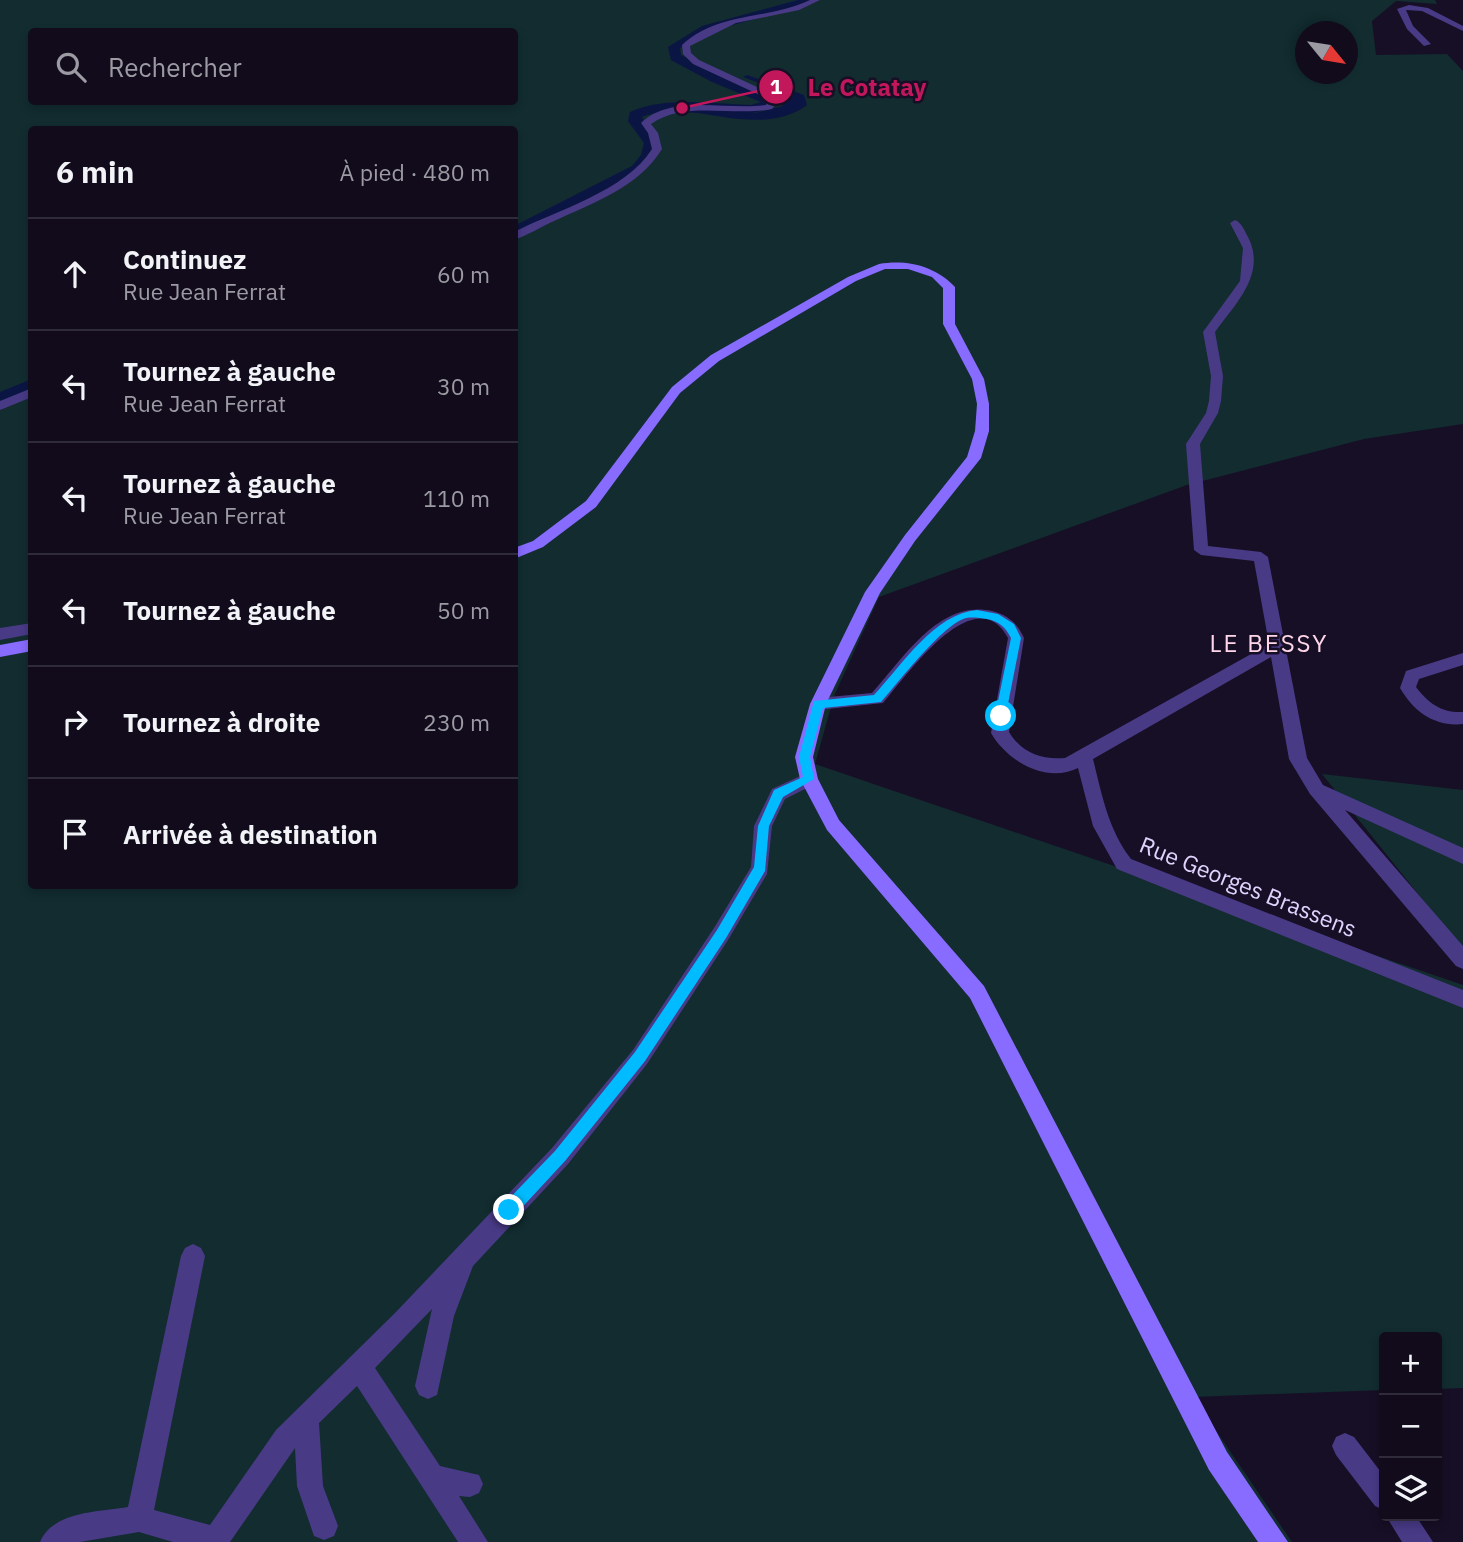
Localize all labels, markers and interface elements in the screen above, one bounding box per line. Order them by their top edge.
north arrow [1295,21,1358,84]
search box [28,28,518,105]
icon: search [52,48,90,86]
text: Rechercher [108,50,242,84]
callout: Le Cotatay [758,65,940,110]
text: Le Cotatay [808,71,927,103]
text: 1 [770,72,783,100]
text: 6 min [56,152,134,191]
text: À pied · 480 m [340,157,490,187]
text: Continuez [123,242,246,276]
icon: ahead [56,255,94,293]
text: 60 m [437,259,490,289]
text: Rue Jean Ferrat [123,276,286,306]
text: Tournez à gauche [123,354,336,388]
icon: left [56,367,94,405]
text: 30 m [437,371,490,401]
text: Rue Jean Ferrat [123,388,286,418]
text: Tournez à gauche [123,466,336,500]
icon: left [56,479,94,517]
text: 110 m [423,483,490,513]
text: Rue Jean Ferrat [123,500,286,530]
icon: left [56,591,94,629]
text: Tournez à gauche [123,593,336,627]
text: 50 m [437,595,490,625]
district label: LE BESSY [1210,627,1328,659]
route start [985,700,1016,731]
icon: right [56,703,94,741]
text: Tournez à droite [123,705,320,739]
text: 230 m [423,707,490,737]
icon: arrive [56,815,94,853]
text: Arrivée à destination [123,817,378,851]
street label: Rue Georges Brassens [1136,829,1361,943]
route end [493,1194,524,1225]
map controls [1379,1332,1442,1521]
button: + [1379,1332,1442,1395]
button: − [1379,1395,1442,1458]
button: layers [1379,1458,1442,1521]

